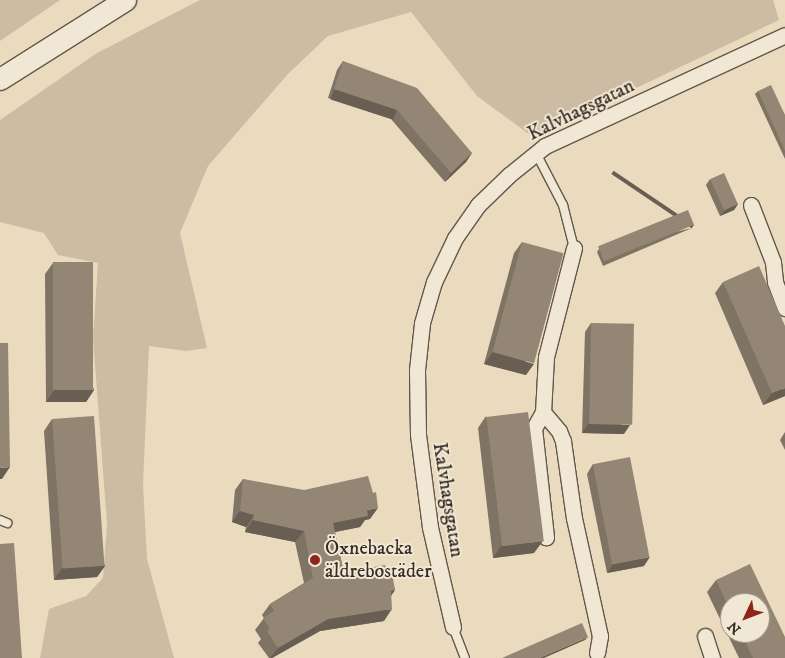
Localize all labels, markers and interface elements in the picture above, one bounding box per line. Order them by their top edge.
street label: Kalvhagsgatan [524,74,638,146]
street label: Kalvhagsgatan [427,441,469,559]
place label: Öxnebacka äldrebostäder [325,536,432,583]
marker: Öxnebacka äldrebostäder [309,554,321,566]
north arrow [720,593,770,643]
text: N [724,617,745,638]

